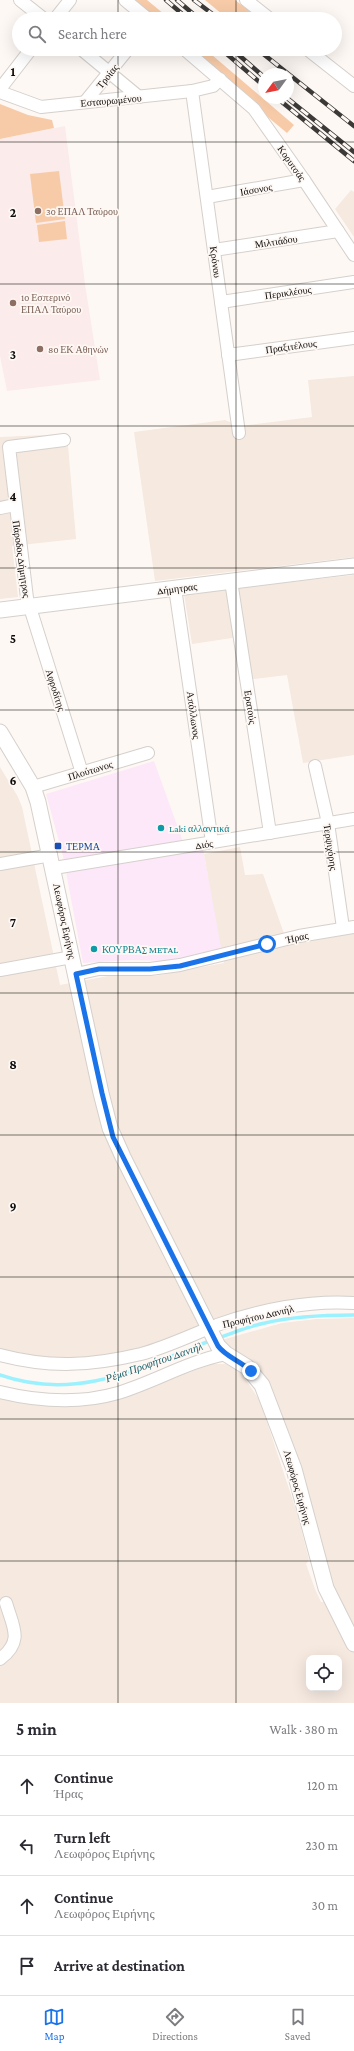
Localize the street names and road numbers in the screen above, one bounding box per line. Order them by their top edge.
street label: Τροίας [94,62,120,91]
street label: Εσταυρωμένου [80,92,142,109]
street label: Κορυτσάς [275,143,308,183]
street label: Ιάσονος [239,181,273,198]
street label: Μιλτιάδου [254,233,298,250]
street label: Κρόνου [208,246,223,279]
street label: Περικλέους [264,284,312,301]
street label: Πραξιτέλους [265,337,318,357]
street label: Πάροδος Δήμητρος [11,520,32,599]
street label: Δήμητρας [156,581,198,596]
street label: Αφροδίτης [44,668,68,713]
street label: Ερατούς [242,689,259,725]
street label: Απόλλωνος [185,690,202,740]
street label: Πλούτωνος [66,758,114,782]
street label: Τερψιχόρης [321,823,340,871]
street label: Διός [194,838,214,851]
street label: Λεωφόρος Ειρήνης [51,882,78,960]
street label: Ήρας [284,930,309,946]
street label: Προφήτου Δανιήλ [221,1303,295,1330]
street label: Λεωφόρος Ειρήνης [282,1448,313,1526]

